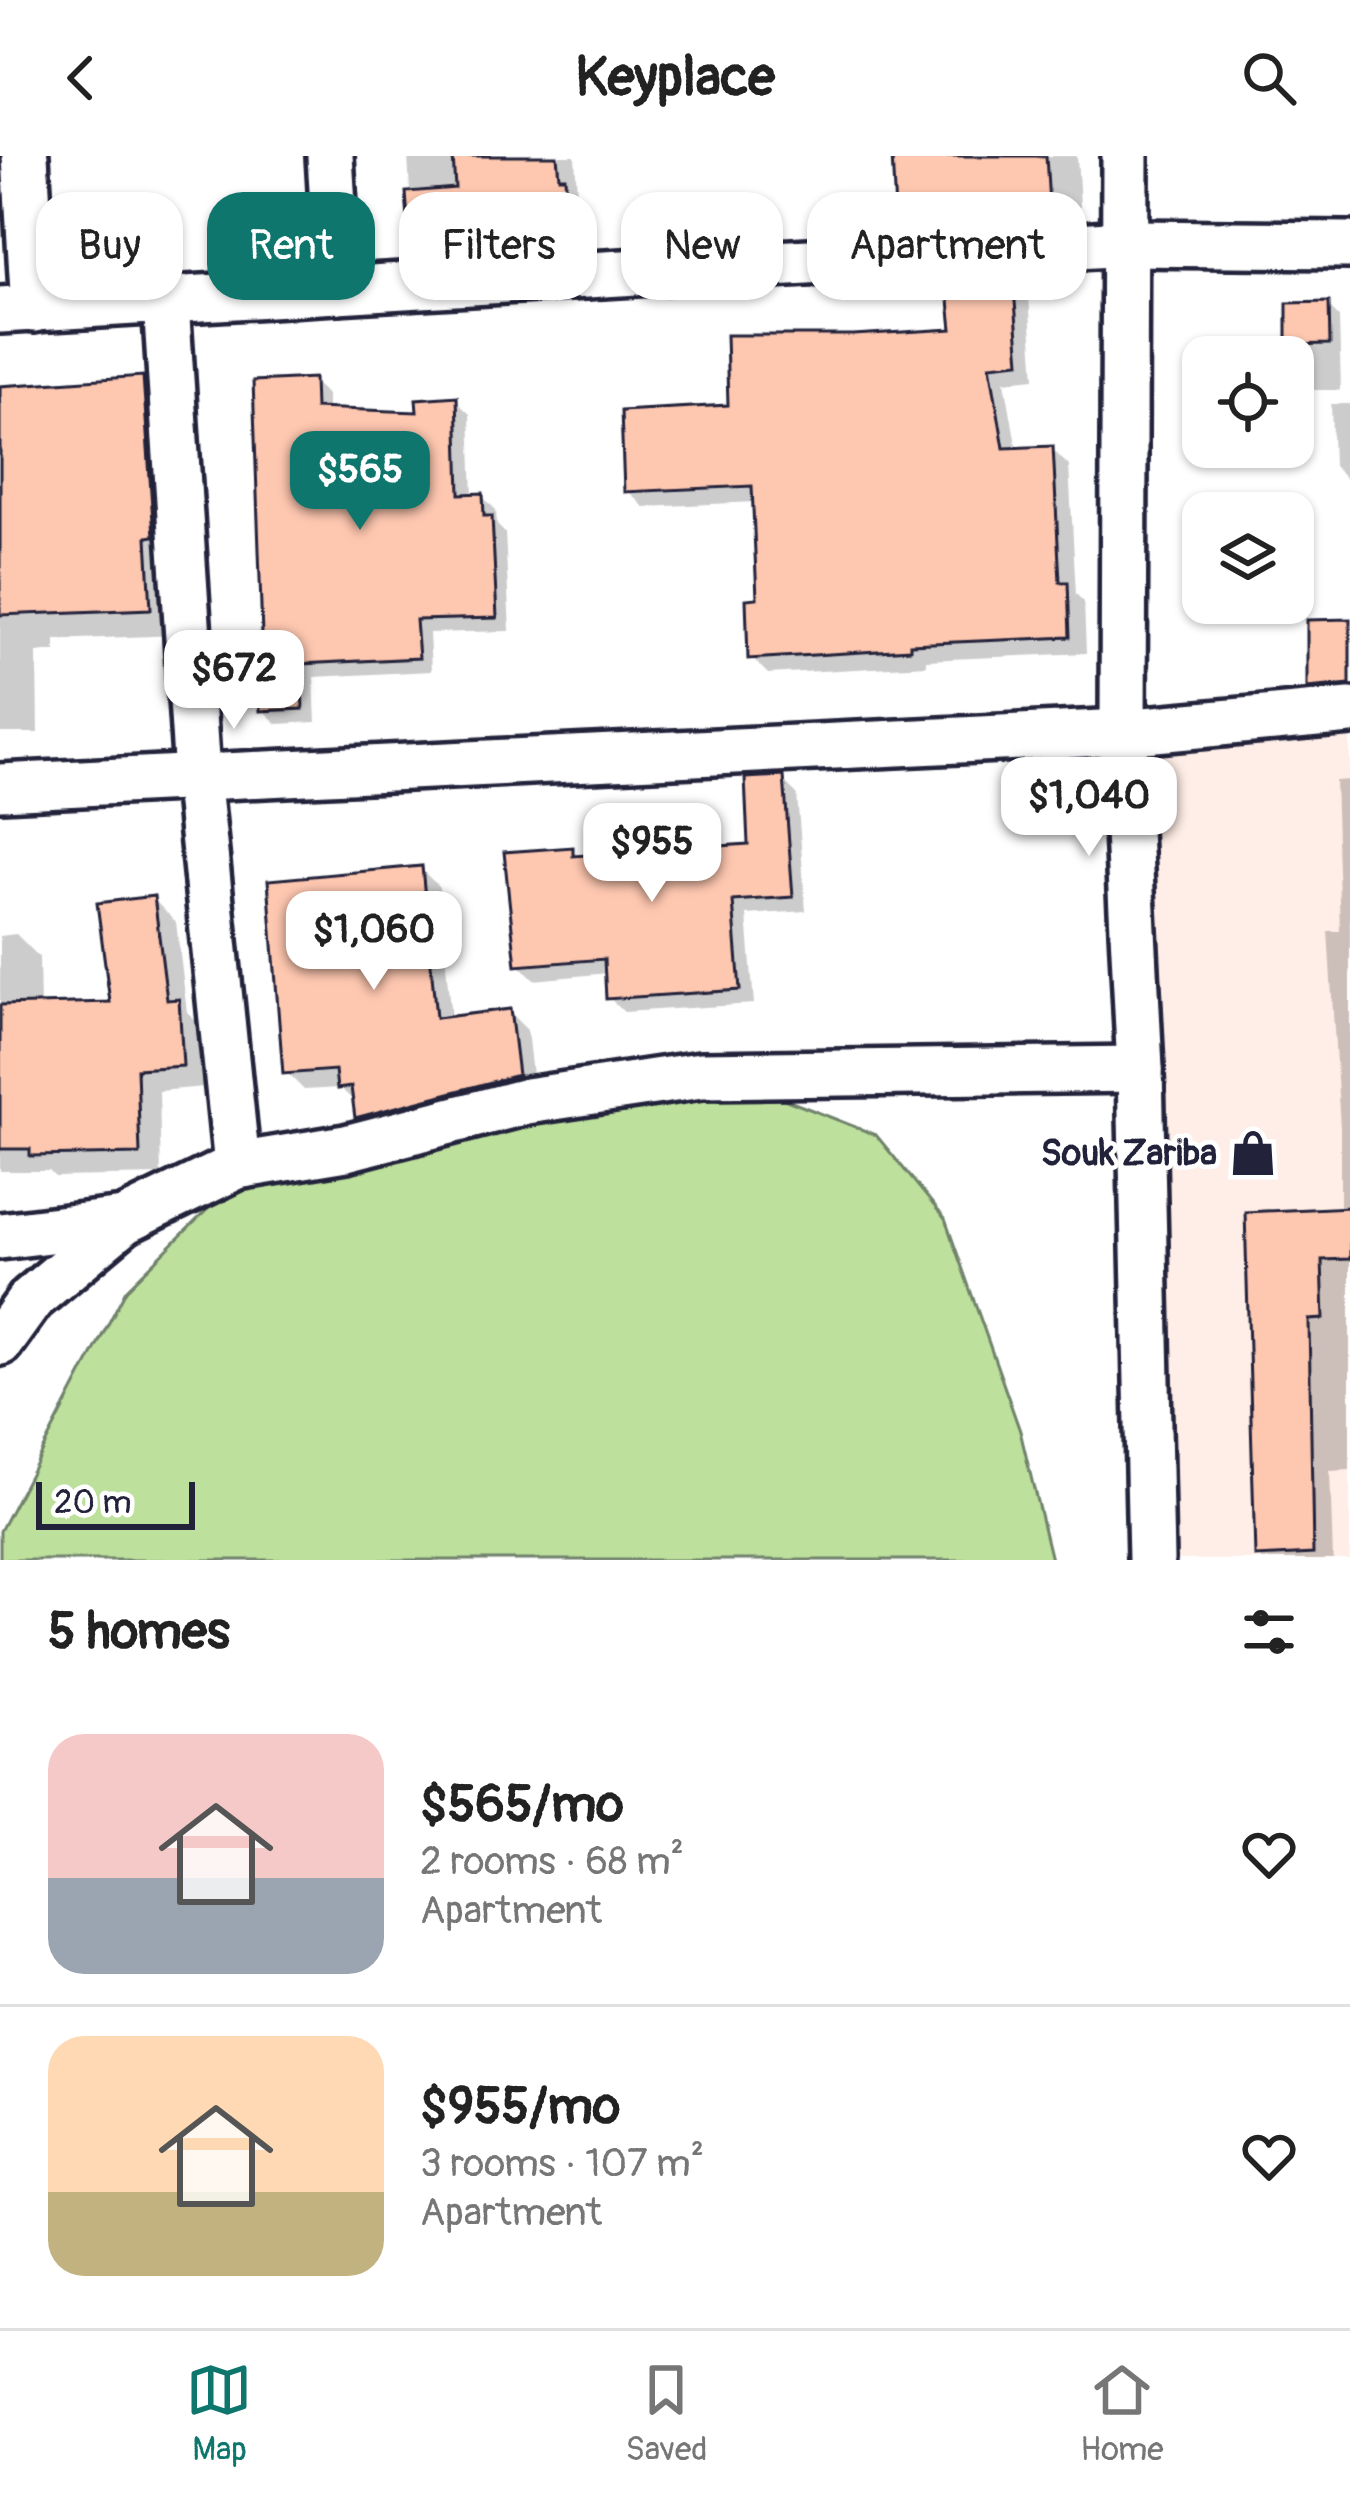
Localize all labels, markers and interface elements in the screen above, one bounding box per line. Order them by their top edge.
text: Keyplace [575,44,775,112]
icon: back [48,45,114,111]
icon: search [1236,45,1302,111]
chip: Buy [36,192,183,300]
chip: Rent [207,192,375,300]
chip: Filters [399,192,597,300]
chip: New [621,192,783,300]
chip: Apartment [807,192,1087,300]
map controls [1182,336,1314,624]
button: locate [1182,336,1314,468]
pin: $565 [289,431,431,533]
text: $565 [317,445,403,494]
button: layers [1182,492,1314,624]
pin: $672 [163,630,305,732]
text: $672 [191,644,277,693]
pin: $1,040 [991,757,1187,859]
text: $1,040 [1028,771,1150,820]
pin: $955 [581,803,723,905]
text: $955 [610,817,694,866]
pin: $1,060 [276,891,472,993]
text: $1,060 [313,905,435,954]
shop icon: Souk Zariba [1228,1128,1278,1178]
place label: Souk Zariba [1041,1131,1217,1176]
scale bar [36,1476,195,1529]
text: 20 m [54,1482,131,1523]
icon: filters [1236,1599,1302,1665]
text: 5 homes [48,1600,230,1664]
text: $565/mo [420,1773,624,1837]
icon: home [144,1782,288,1926]
icon: heart [1236,1821,1302,1887]
text: 2 rooms · 68 m² [420,1837,684,1886]
text: Apartment [420,1886,602,1935]
text: $955/mo [420,2075,620,2139]
icon: home [144,2084,288,2228]
icon: heart [1236,2123,1302,2189]
text: 3 rooms · 107 m² [420,2139,704,2188]
text: Apartment [420,2188,602,2237]
tab: Map [186,2357,252,2470]
tab: Saved [625,2357,707,2470]
tab: Home [1080,2357,1164,2470]

